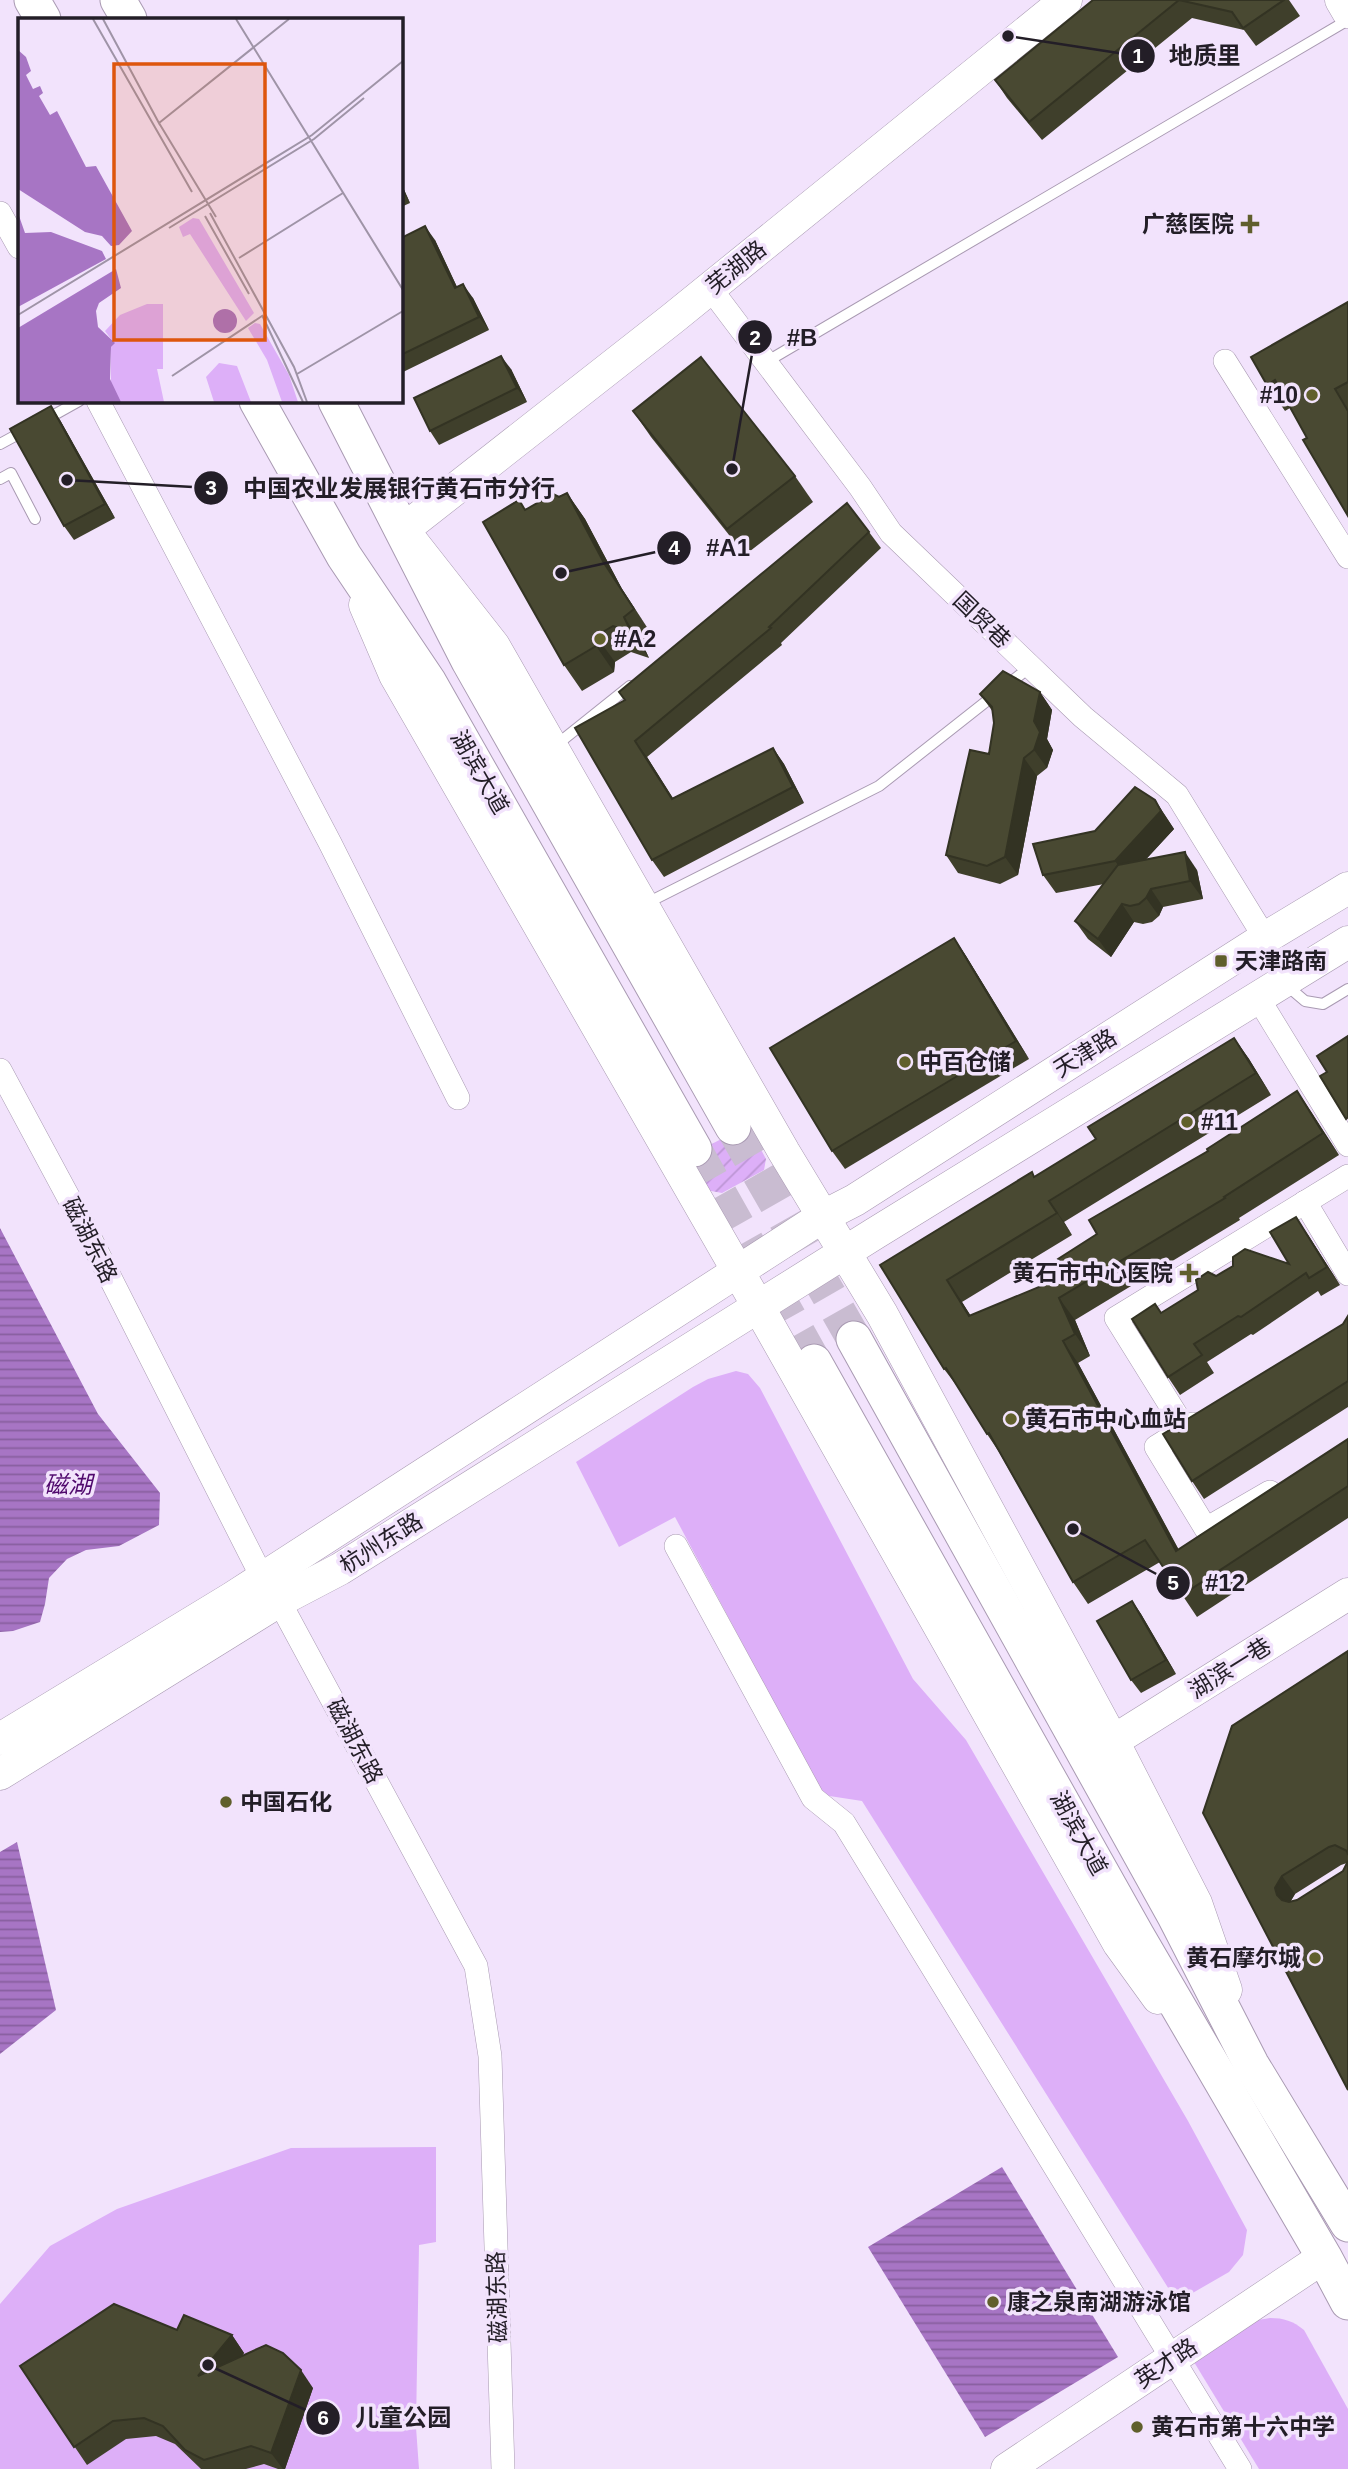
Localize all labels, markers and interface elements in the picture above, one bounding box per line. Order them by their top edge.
inset map [18,18,402,402]
callout: 地质里 [1120,33,1255,78]
text: 地质里 [1169,42,1241,69]
text: 1 [1132,44,1144,67]
place label: 广慈医院 [1142,211,1234,237]
marker: 广慈医院 [1240,214,1260,234]
street label: 芜湖路 [701,235,771,299]
callout: #B [738,315,832,360]
text: #B [787,324,817,351]
text: 2 [749,326,761,349]
place label: #10 [1260,382,1298,408]
marker: #10 [1304,387,1320,403]
callout: 中国农业发展银行黄石市分行 [194,466,569,511]
text: 中国农业发展银行黄石市分行 [243,475,555,502]
text: 3 [205,476,217,499]
callout: #A1 [657,525,764,570]
text: #A1 [706,534,750,561]
text: 4 [668,536,680,559]
street label: 国贸巷 [948,587,1016,653]
place label: #A2 [614,626,656,652]
marker: #A2 [592,631,608,647]
street label: 湖滨大道 [446,726,514,818]
place label: 天津路南 [1235,948,1327,974]
marker: 天津路南 [1213,953,1229,969]
street label: 天津路 [1049,1024,1121,1082]
place label: 中百仓储 [919,1049,1011,1075]
marker: 中百仓储 [897,1054,913,1070]
place label: #11 [1201,1109,1238,1135]
marker: #11 [1179,1114,1195,1130]
street label: 磁湖东路 [58,1193,122,1287]
place label: 黄石市中心医院 [1012,1260,1173,1286]
marker: 黄石市中心医院 [1179,1263,1199,1283]
place label: 黄石市中心血站 [1025,1406,1186,1432]
marker: 黄石市中心血站 [1003,1411,1019,1427]
water label: 磁湖 [44,1471,96,1498]
street label: 杭州东路 [335,1508,427,1578]
callout: #12 [1155,1561,1259,1606]
text: #12 [1205,1569,1245,1596]
text: 5 [1167,1571,1179,1594]
street label: 湖滨一巷 [1184,1633,1276,1703]
street label: 磁湖东路 [322,1694,388,1788]
street label: 湖滨大道 [1045,1786,1113,1880]
place label: 中国石化 [240,1789,332,1815]
marker: 中国石化 [218,1794,234,1810]
place label: 黄石摩尔城 [1186,1945,1301,1971]
marker: 黄石摩尔城 [1307,1950,1323,1966]
street label: 磁湖东路 [482,2251,512,2343]
place label: 康之泉南湖游泳馆 [1007,2289,1191,2315]
marker: 康之泉南湖游泳馆 [985,2294,1001,2310]
street label: 英才路 [1130,2333,1202,2393]
callout: 儿童公园 [306,2395,465,2440]
text: 儿童公园 [355,2404,451,2431]
text: 6 [317,2406,329,2429]
place label: 黄石市第十六中学 [1151,2414,1335,2440]
marker: 黄石市第十六中学 [1129,2419,1145,2435]

